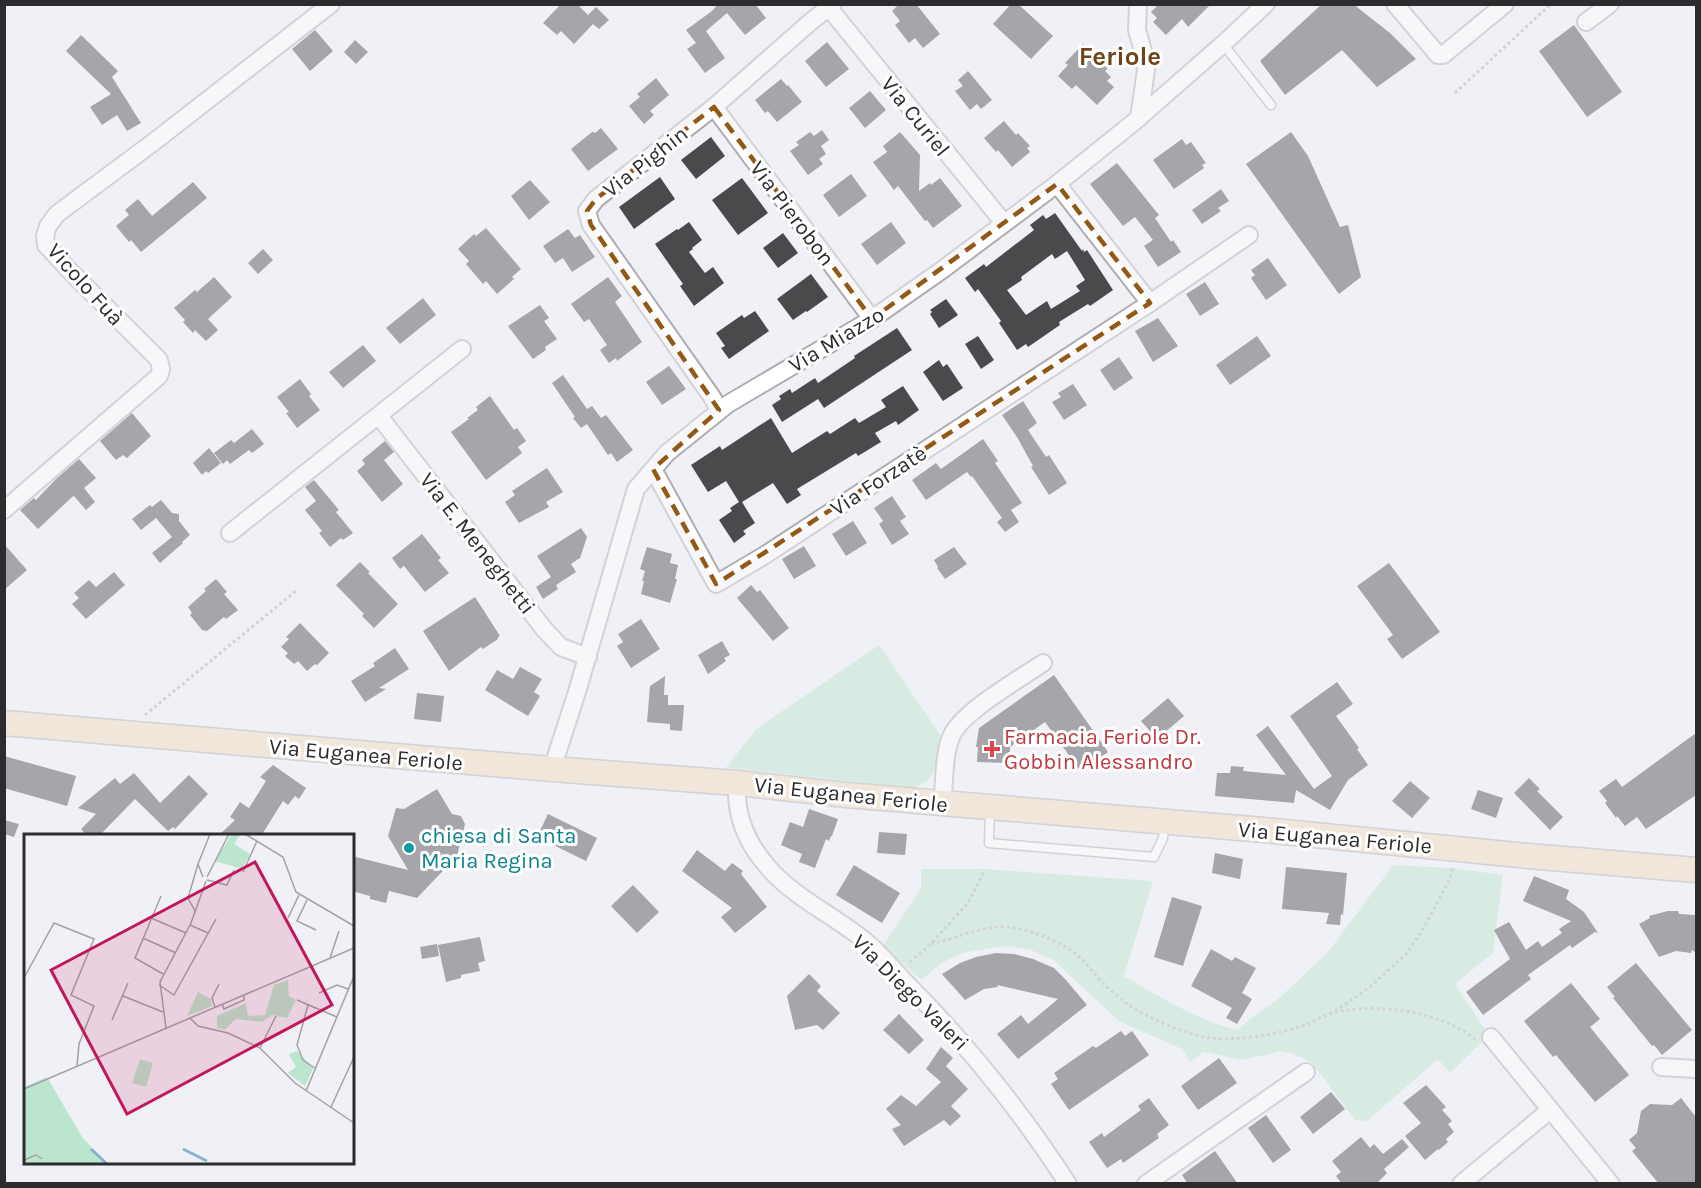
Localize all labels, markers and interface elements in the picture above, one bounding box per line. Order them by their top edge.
district label: Feriole [1079,41,1161,72]
street label: Via Curiel [875,72,955,162]
street label: Via Pighin [598,121,693,203]
street label: Via Pierobon [744,156,840,271]
street label: Vicolo Fuà [41,238,129,331]
street label: Via Miazzo [784,301,889,378]
street label: Via Forzatè [826,440,931,522]
street label: Via E. Meneghetti [414,468,541,620]
place label: Farmacia Feriole Dr. Gobbin Alessandro [1004,724,1201,775]
street label: Via Euganea Feriole [268,734,464,776]
marker: Farmacia Feriole Dr. Gobbin Alessandro [985,742,999,756]
street label: Via Euganea Feriole [753,772,949,818]
street label: Via Euganea Feriole [1237,817,1433,859]
place label: chiesa di Santa Maria Regina [421,823,576,874]
inset map [24,834,354,1164]
marker: chiesa di Santa Maria Regina [402,841,416,855]
street label: Via Diego Valeri [847,929,974,1056]

